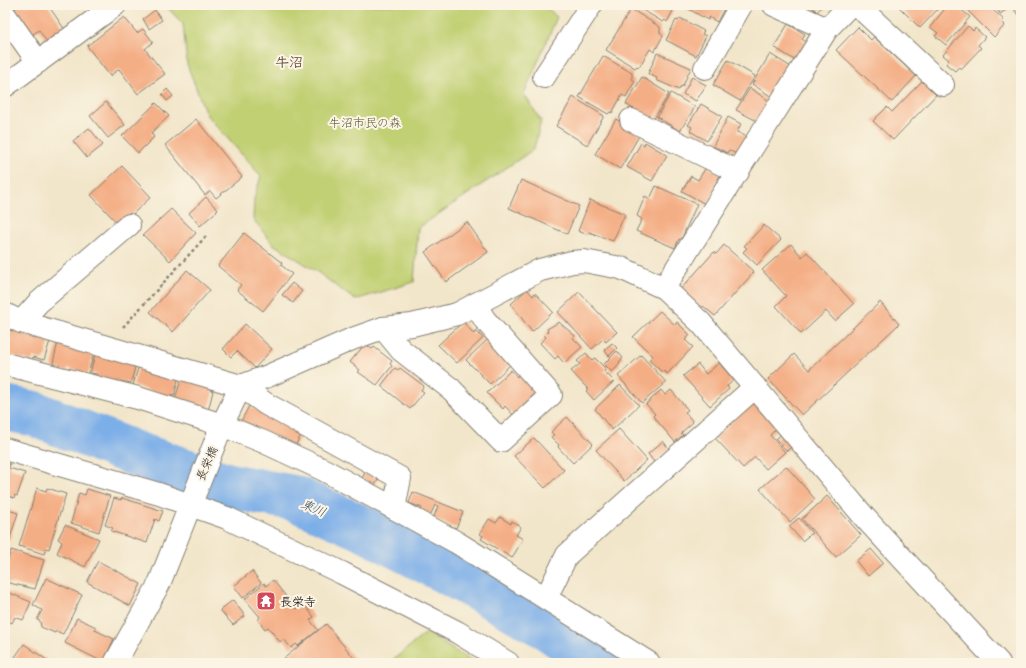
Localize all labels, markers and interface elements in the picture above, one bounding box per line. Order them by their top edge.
district label: 牛沼 [275,52,303,71]
park label: 牛沼市民の森 [329,114,401,130]
street label: 長栄橋 [192,443,220,483]
water label: 東川 [299,494,329,520]
temple icon: 長栄寺 [255,590,277,612]
place label: 長栄寺 [280,593,316,609]

